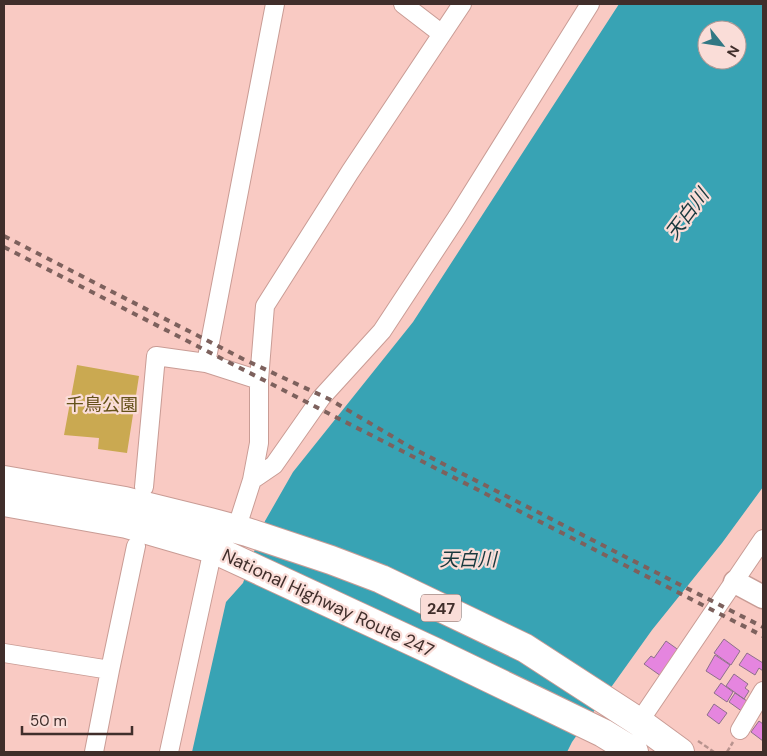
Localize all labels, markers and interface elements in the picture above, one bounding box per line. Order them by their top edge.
north arrow [697,20,747,70]
text: N [723,43,744,60]
water label: 天白川 [660,182,715,244]
park label: 千鳥公園 [66,393,138,417]
street label: National Highway Route 247 [218,543,438,663]
water label: 天白川 [439,547,498,572]
road number: 247 [421,594,461,622]
scale bar [22,704,132,736]
text: 50 m [30,711,67,731]

